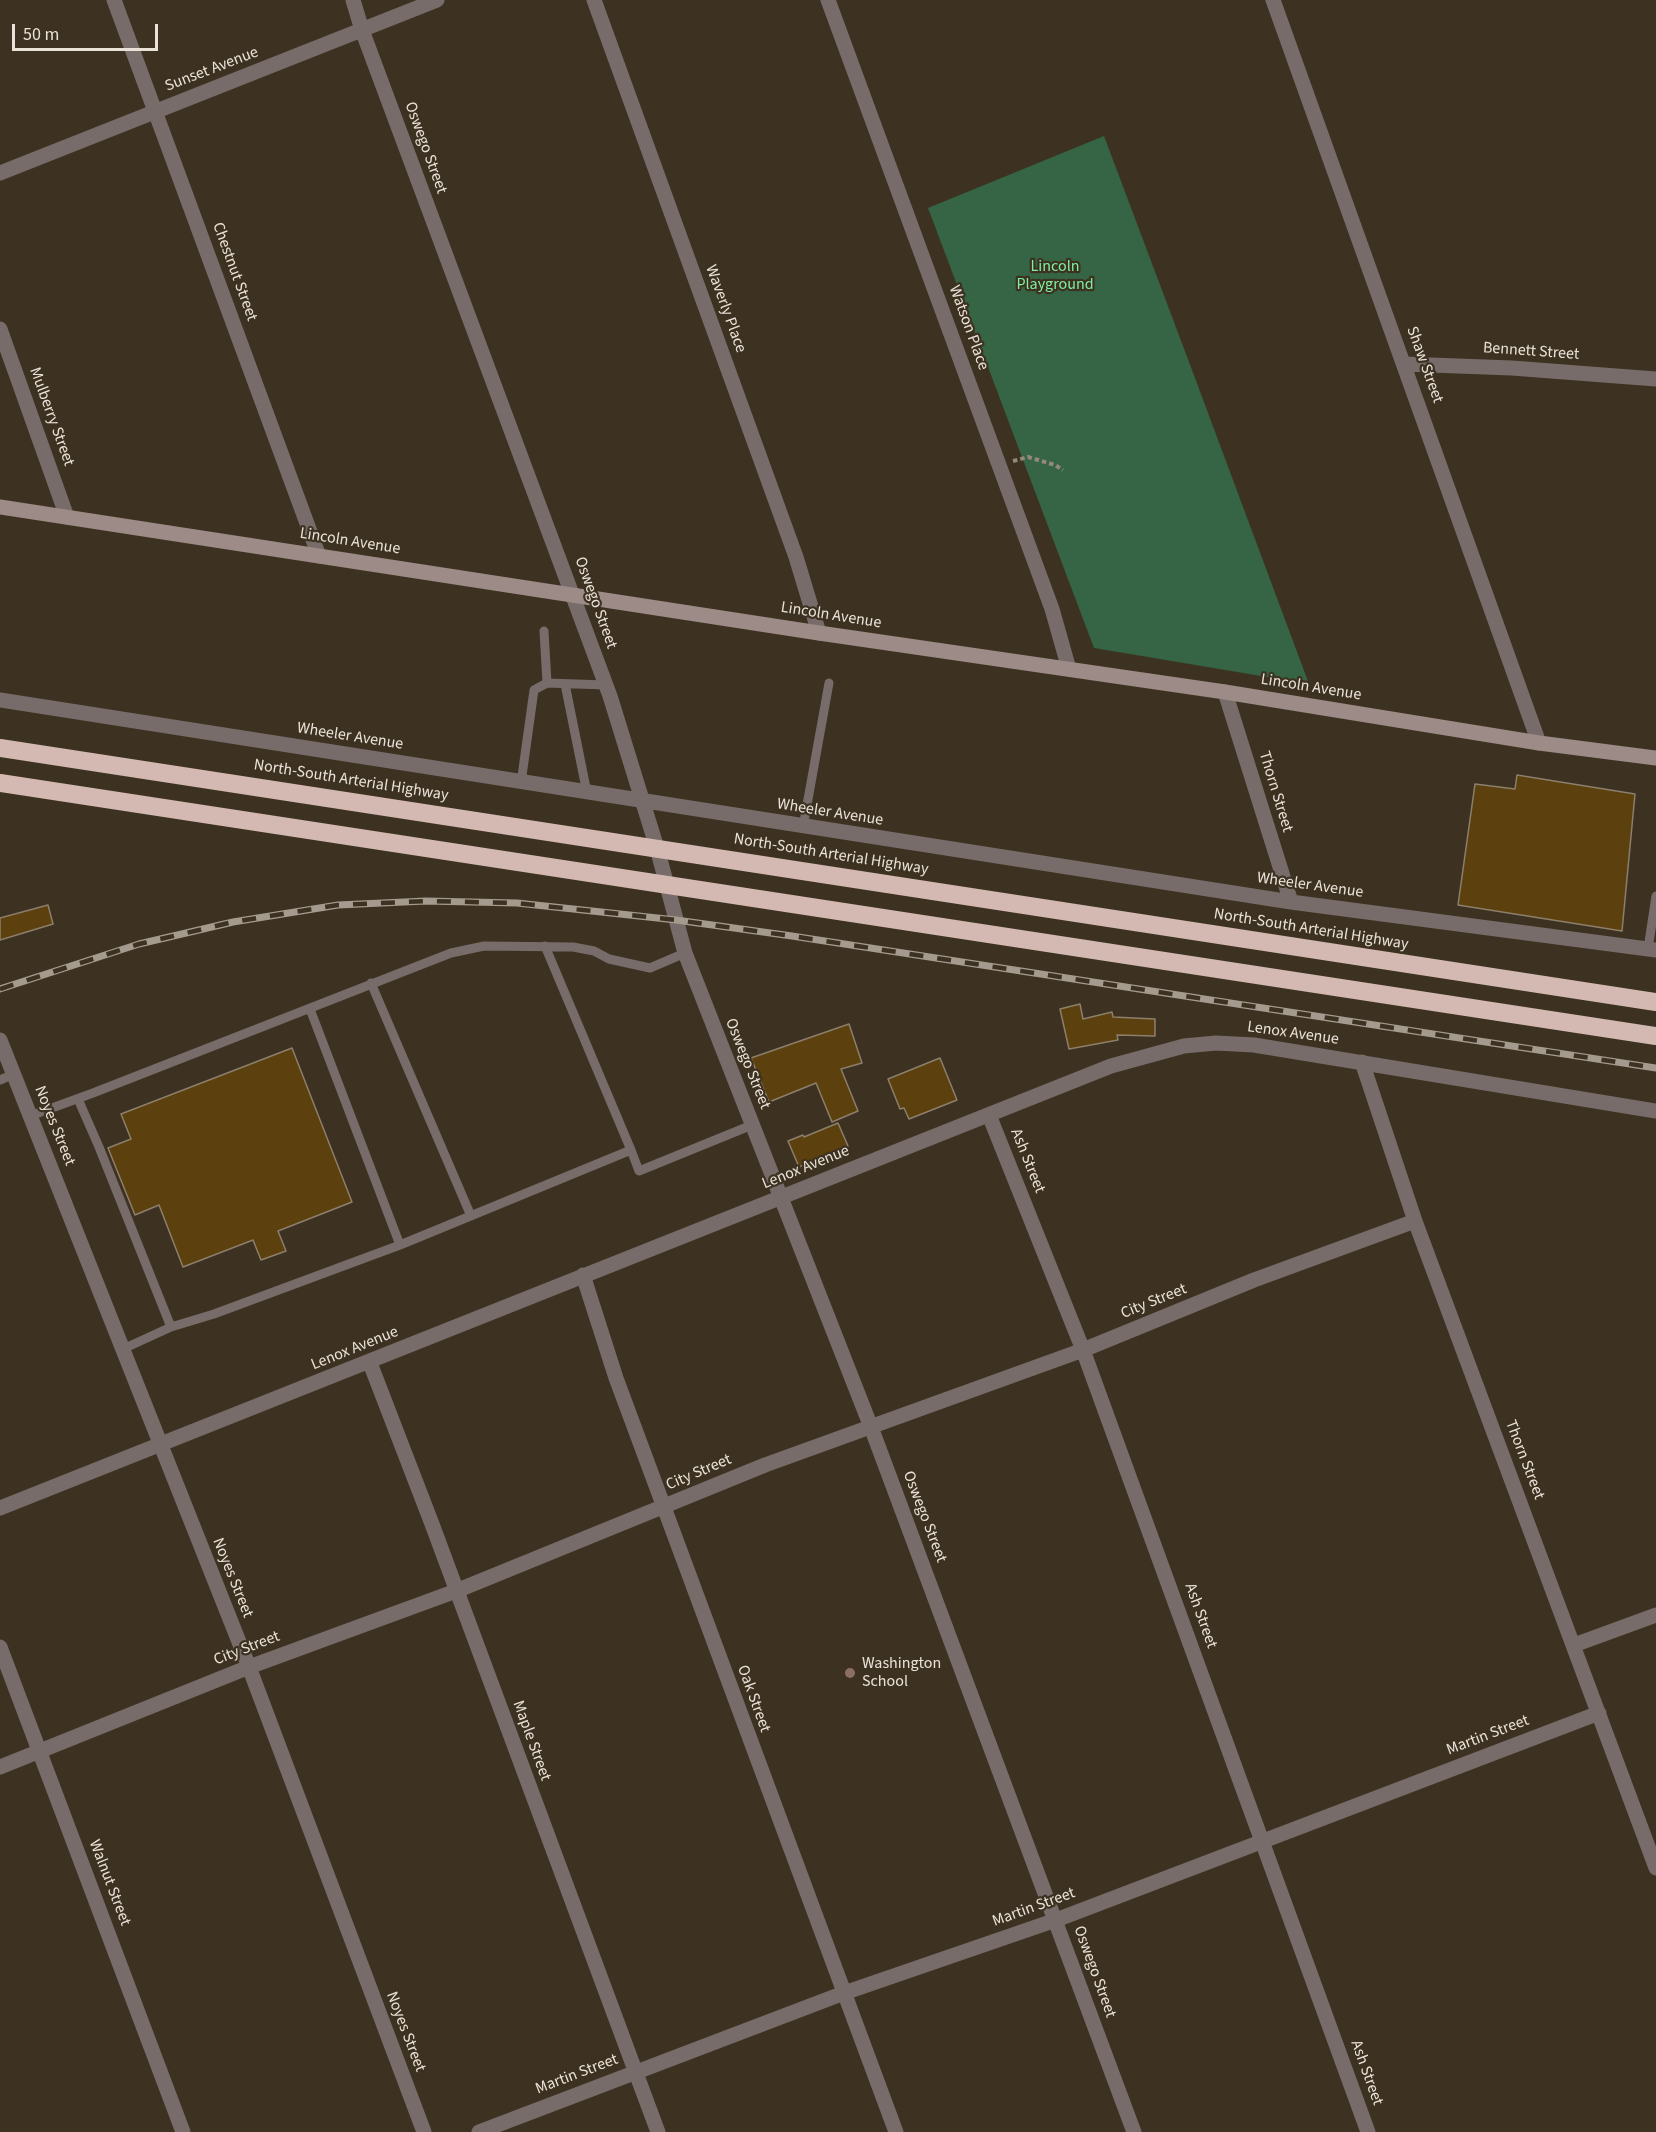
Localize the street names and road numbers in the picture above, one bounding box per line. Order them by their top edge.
street label: Sunset Avenue [163,43,261,97]
street label: Oswego Street [400,99,450,197]
street label: Chestnut Street [207,220,261,324]
street label: Waverly Place [700,262,750,356]
street label: Watson Place [944,283,992,373]
street label: Shaw Street [1401,324,1447,406]
street label: Bennett Street [1482,339,1580,365]
street label: Mulberry Street [24,365,78,469]
street label: Lincoln Avenue [298,525,402,559]
street label: Oswego Street [570,554,620,652]
street label: Lincoln Avenue [779,599,883,633]
street label: Lincoln Avenue [1259,671,1363,705]
street label: Wheeler Avenue [296,719,404,755]
street label: Thorn Street [1254,749,1296,835]
street label: North-South Arterial Highway [252,756,450,806]
street label: Wheeler Avenue [776,795,884,831]
street label: North-South Arterial Highway [732,830,930,880]
street label: Wheeler Avenue [1256,869,1364,903]
street label: North-South Arterial Highway [1212,905,1410,955]
street label: Oswego Street [720,1016,774,1112]
street label: Lenox Avenue [1246,1018,1340,1050]
street label: Noyes Street [29,1083,79,1169]
street label: Ash Street [1005,1126,1049,1196]
street label: Lenox Avenue [760,1142,852,1194]
street label: City Street [1118,1280,1190,1324]
street label: Lenox Avenue [309,1323,401,1375]
street label: Thorn Street [1500,1418,1548,1502]
street label: City Street [663,1451,735,1495]
street label: Oswego Street [898,1469,950,1565]
street label: Noyes Street [207,1535,257,1621]
street label: Ash Street [1179,1581,1221,1651]
street label: City Street [211,1628,283,1670]
street label: Oak Street [732,1663,774,1735]
street label: Maple Street [508,1698,554,1784]
street label: Martin Street [1444,1712,1532,1760]
street label: Walnut Street [84,1837,134,1929]
street label: Martin Street [990,1884,1078,1932]
street label: Oswego Street [1069,1923,1119,2021]
street label: Noyes Street [381,1989,429,2075]
street label: Ash Street [1345,2038,1387,2108]
street label: Martin Street [533,2051,621,2099]

